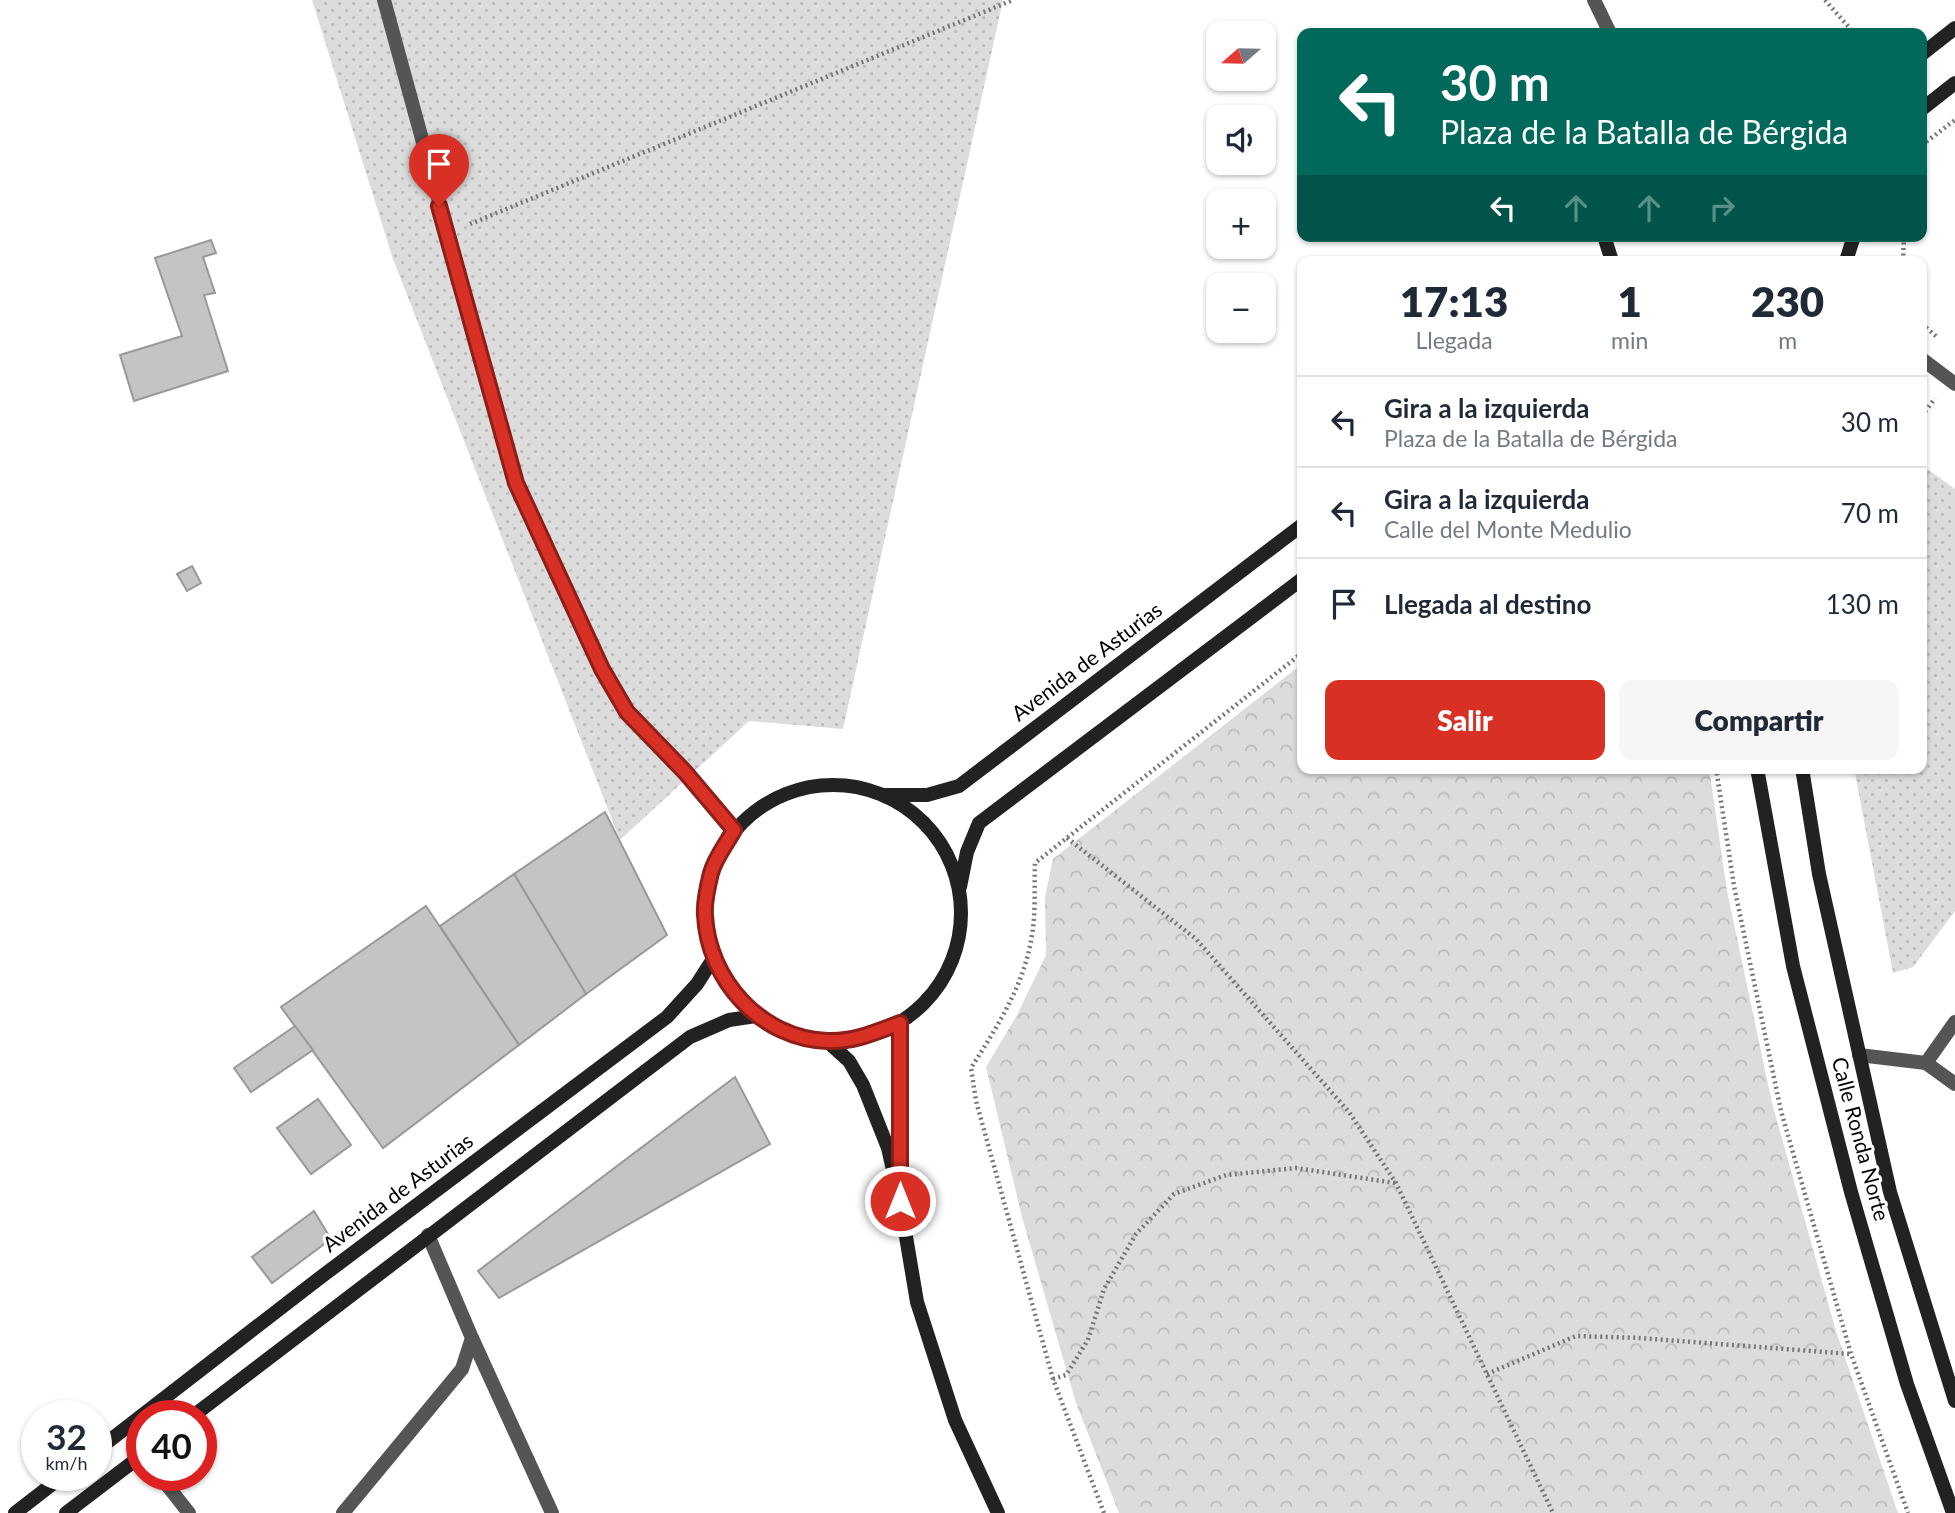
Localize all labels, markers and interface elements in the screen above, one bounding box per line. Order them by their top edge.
north arrow [1206,21,1276,91]
map controls [1206,21,1276,343]
text: 30 m [1440,53,1550,111]
icon: left [1325,56,1416,147]
button: sound [1206,105,1276,175]
text: Plaza de la Batalla de Bérgida [1440,112,1848,151]
pin [409,134,469,206]
icon: arrive [420,145,458,183]
button: + [1206,189,1276,259]
icon: left [1484,189,1522,227]
icon: ahead [1557,189,1595,227]
icon: ahead [1630,189,1668,227]
icon: right [1703,189,1741,227]
button: − [1206,273,1276,343]
text: 17:13 [1400,276,1508,326]
text: 1 [1618,276,1642,326]
text: 230 [1751,276,1824,326]
text: Llegada [1415,326,1493,354]
text: min [1611,326,1648,354]
text: m [1778,326,1797,354]
text: Gira a la izquierda [1384,392,1590,424]
icon: left [1325,403,1363,441]
text: 30 m [1841,406,1899,438]
text: Plaza de la Batalla de Bérgida [1384,424,1677,452]
text: Gira a la izquierda [1384,483,1590,515]
icon: left [1325,494,1363,532]
text: 70 m [1841,497,1899,529]
text: Calle del Monte Medulio [1384,515,1632,543]
icon: arrive [1325,585,1363,623]
text: Llegada al destino [1384,588,1591,620]
text: 130 m [1826,588,1899,620]
street label: Avenida de Asturias [1006,596,1166,725]
button: Salir [1325,680,1605,760]
button: Compartir [1619,680,1899,760]
street label: Calle Ronda Norte [1828,1054,1895,1223]
street label: Avenida de Asturias [317,1127,477,1256]
position arrow [863,1164,937,1238]
speed limit sign: 40 [126,1400,217,1491]
text: 32 [46,1415,87,1457]
text: km/h [45,1452,88,1474]

